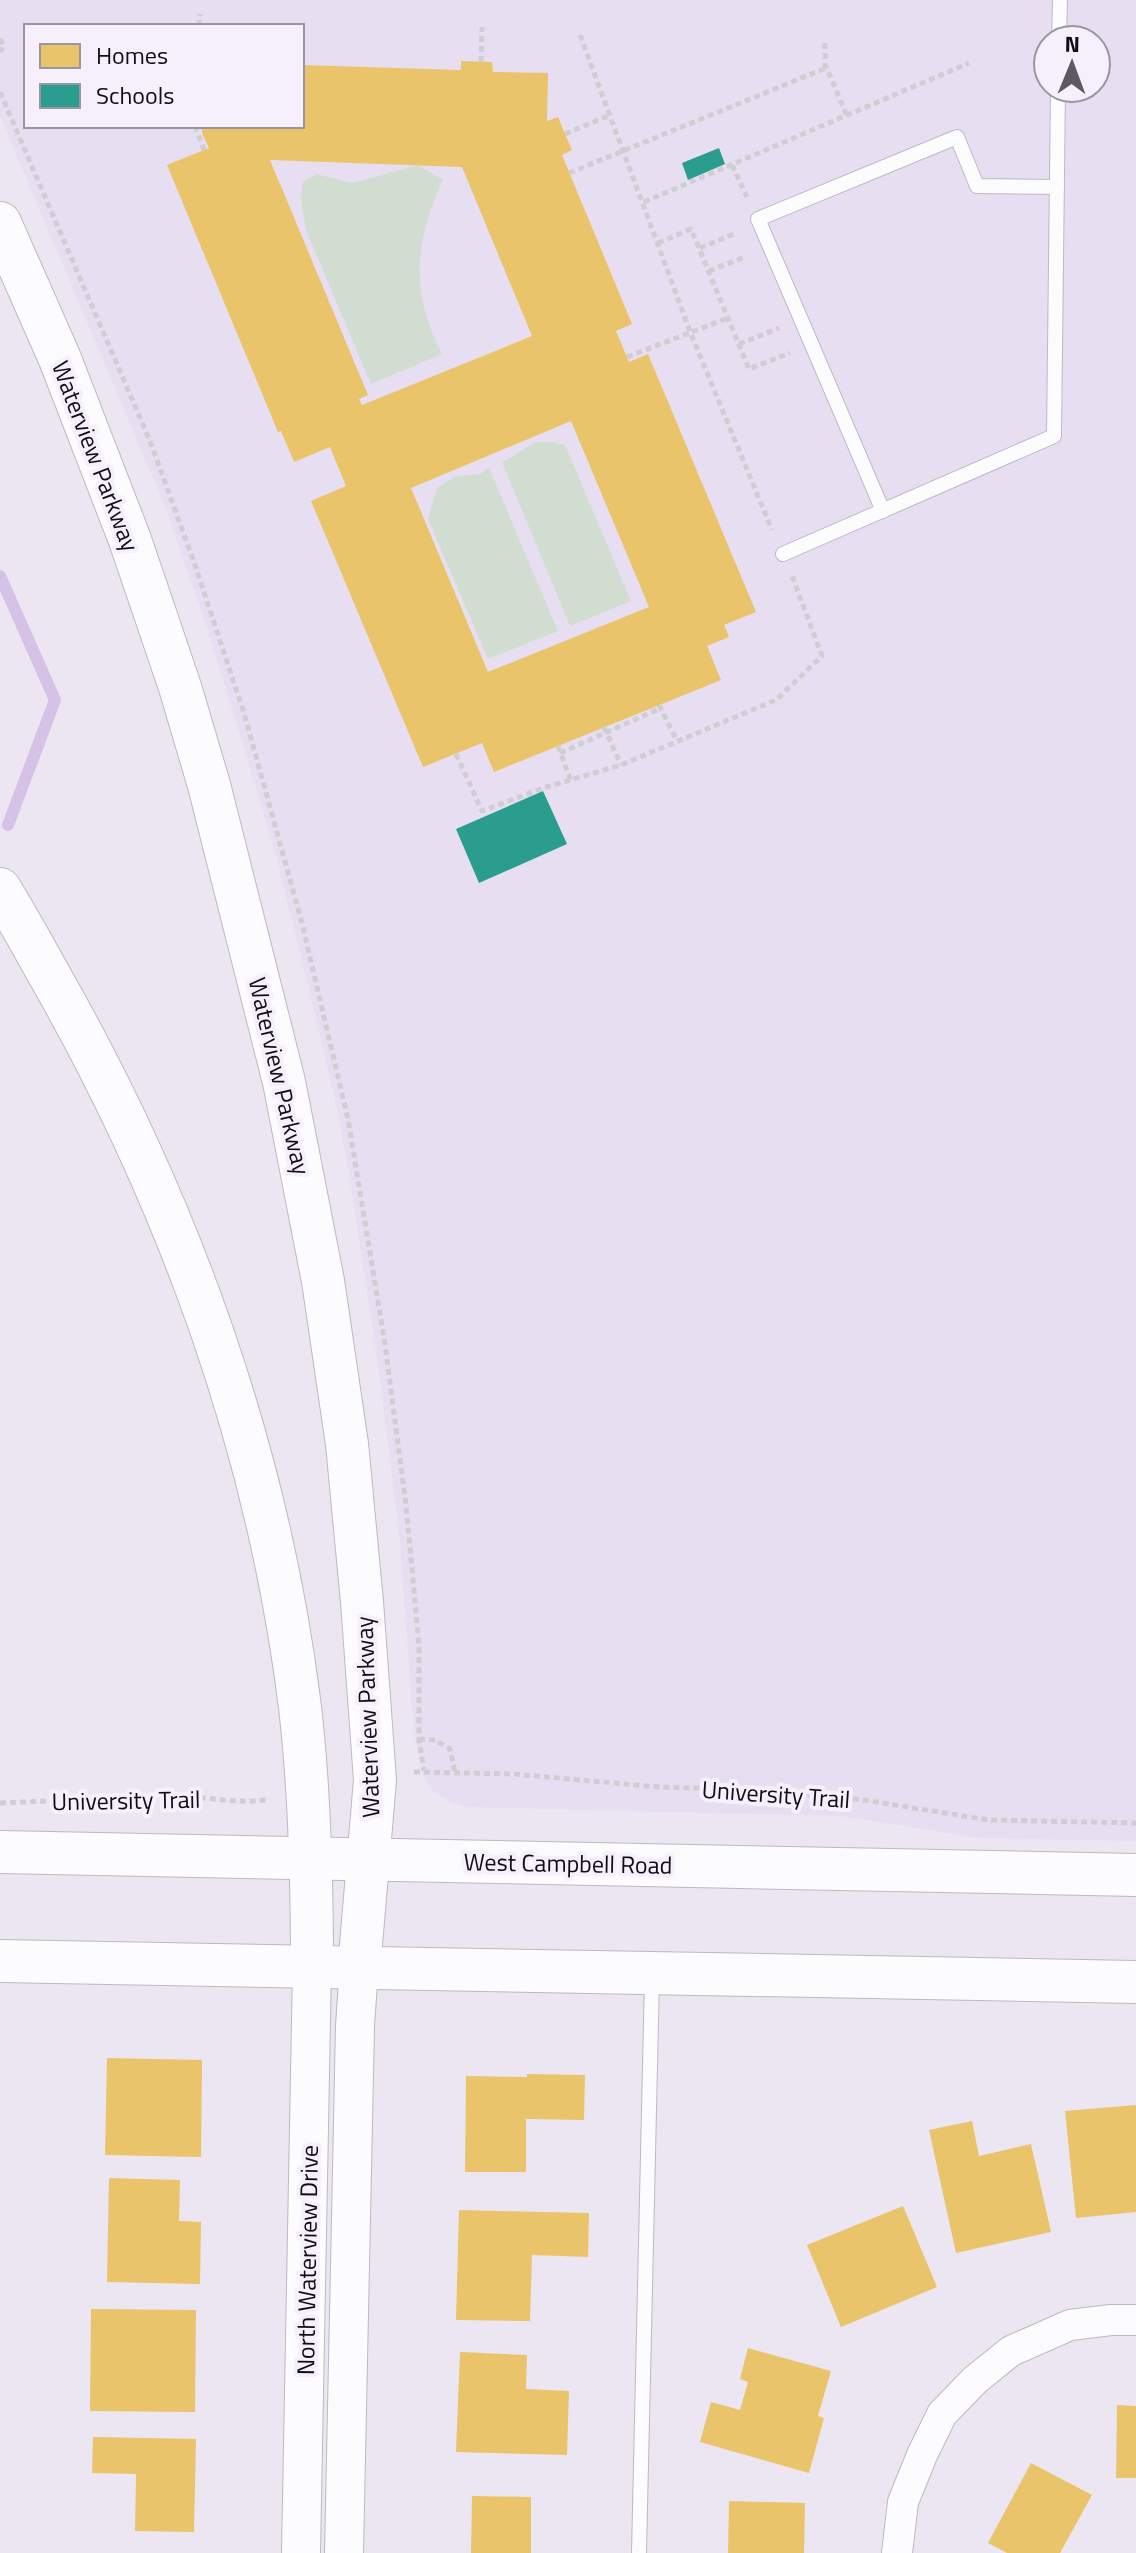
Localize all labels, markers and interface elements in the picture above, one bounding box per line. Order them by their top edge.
legend [24,24,304,128]
north arrow [1032,24,1112,104]
text: N [1064,27,1080,61]
text: Homes [96,37,168,73]
text: Schools [96,77,174,113]
street label: Waterview Parkway [43,355,149,557]
street label: Waterview Parkway [240,974,320,1179]
street label: Waterview Parkway [345,1615,389,1818]
street label: University Trail [701,1771,851,1817]
street label: University Trail [51,1781,201,1819]
street label: West Campbell Road [463,1843,673,1883]
street label: North Waterview Drive [287,2145,327,2375]

